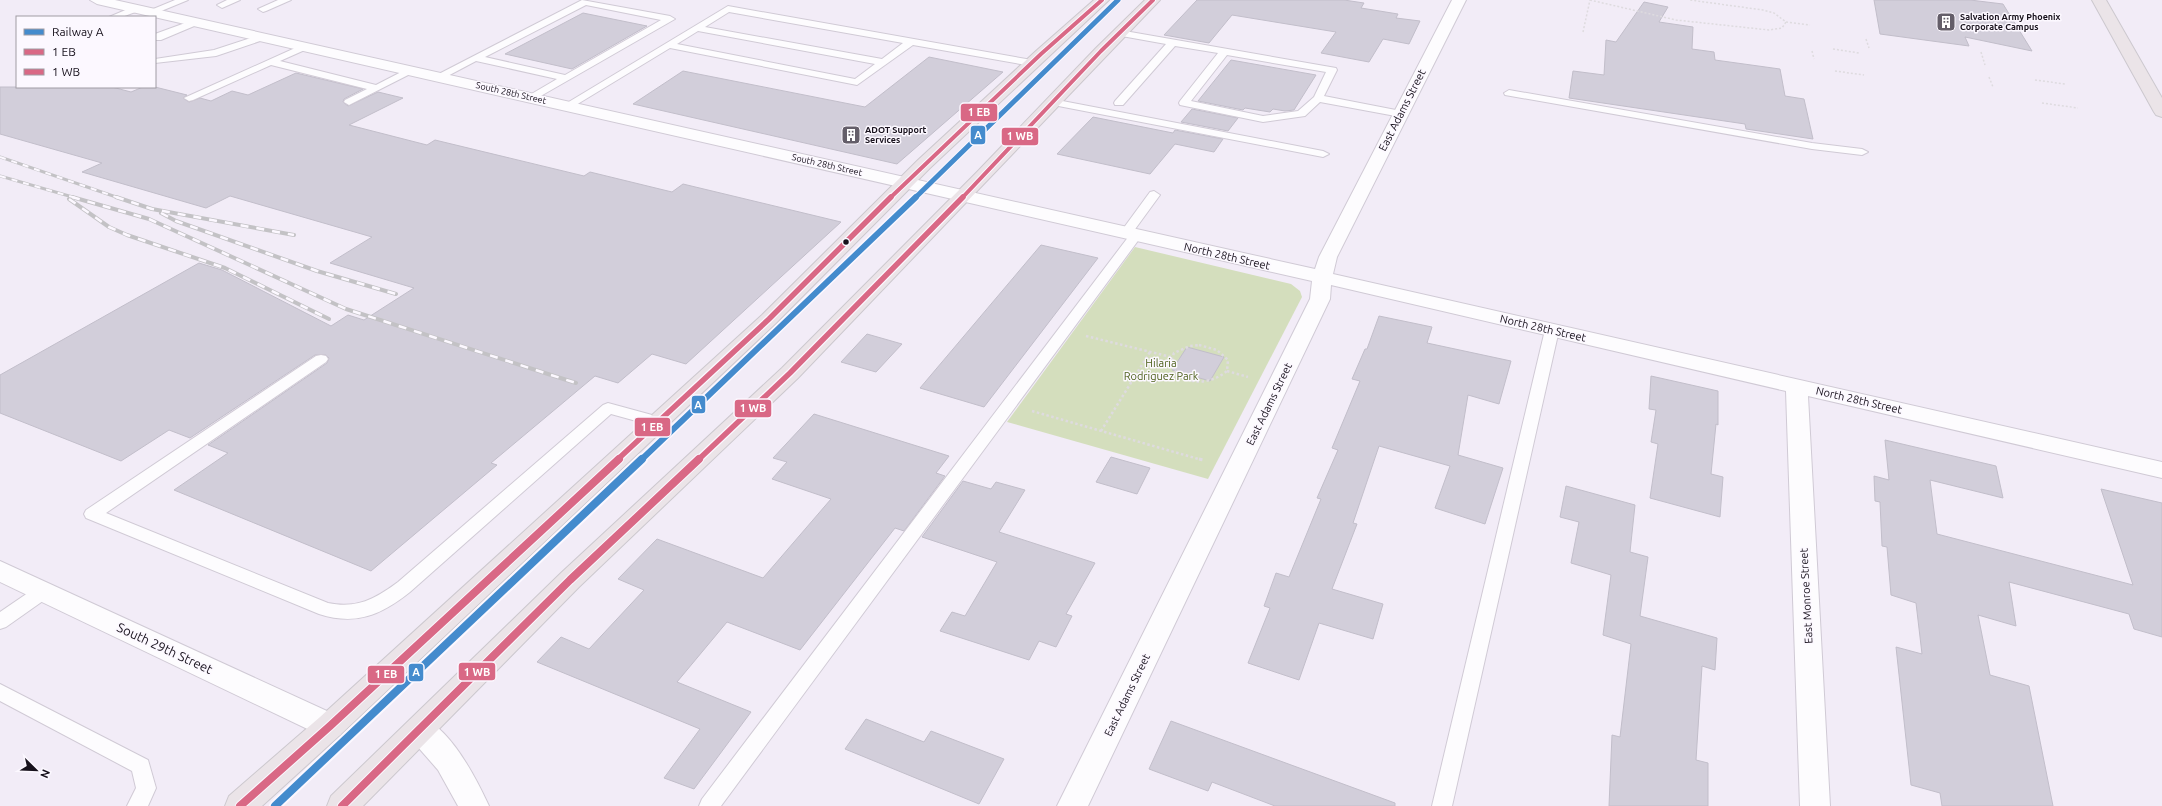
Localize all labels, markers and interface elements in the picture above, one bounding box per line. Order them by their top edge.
building icon: Salvation Army Phoenix Corporate Campus [1935,11,1957,33]
place label: Salvation Army Phoenix Corporate Campus [1960,12,2061,32]
legend [16,16,156,88]
text: Railway A [52,25,104,38]
text: 1 EB [52,45,76,58]
text: 1 WB [52,65,80,78]
street label: East Adams Street [1376,67,1428,153]
street label: South 28th Street [475,80,548,106]
line badge: 1 EB [960,103,998,122]
text: 1 EB [968,106,990,118]
building icon: ADOT Support Services [840,124,862,146]
place label: ADOT Support Services [865,125,927,145]
line badge: A [970,125,986,145]
line badge: 1 WB [1001,127,1039,146]
text: A [974,129,982,141]
text: 1 WB [1007,130,1033,142]
street label: South 28th Street [791,152,864,178]
unlabelled marker [841,237,851,247]
street label: North 28th Street [1183,240,1272,272]
street label: North 28th Street [1499,312,1588,344]
park label: Hilaria Rodriguez Park [1124,357,1199,382]
street label: East Adams Street [1244,360,1294,447]
street label: North 28th Street [1815,384,1904,416]
line badge: A [691,395,706,414]
text: A [694,399,702,411]
line badge: 1 WB [734,399,772,418]
text: 1 WB [740,402,766,414]
line badge: 1 EB [634,417,671,437]
text: 1 EB [641,421,663,433]
street label: East Monroe Street [1797,547,1814,644]
street label: South 29th Street [115,620,215,676]
street label: East Adams Street [1102,651,1152,738]
line badge: 1 WB [458,662,496,681]
line badge: A [408,663,424,682]
line badge: 1 EB [367,665,405,684]
text: A [412,666,420,678]
text: 1 WB [464,666,490,678]
text: 1 EB [375,668,397,680]
north arrow [16,750,56,790]
text: N [38,768,52,780]

